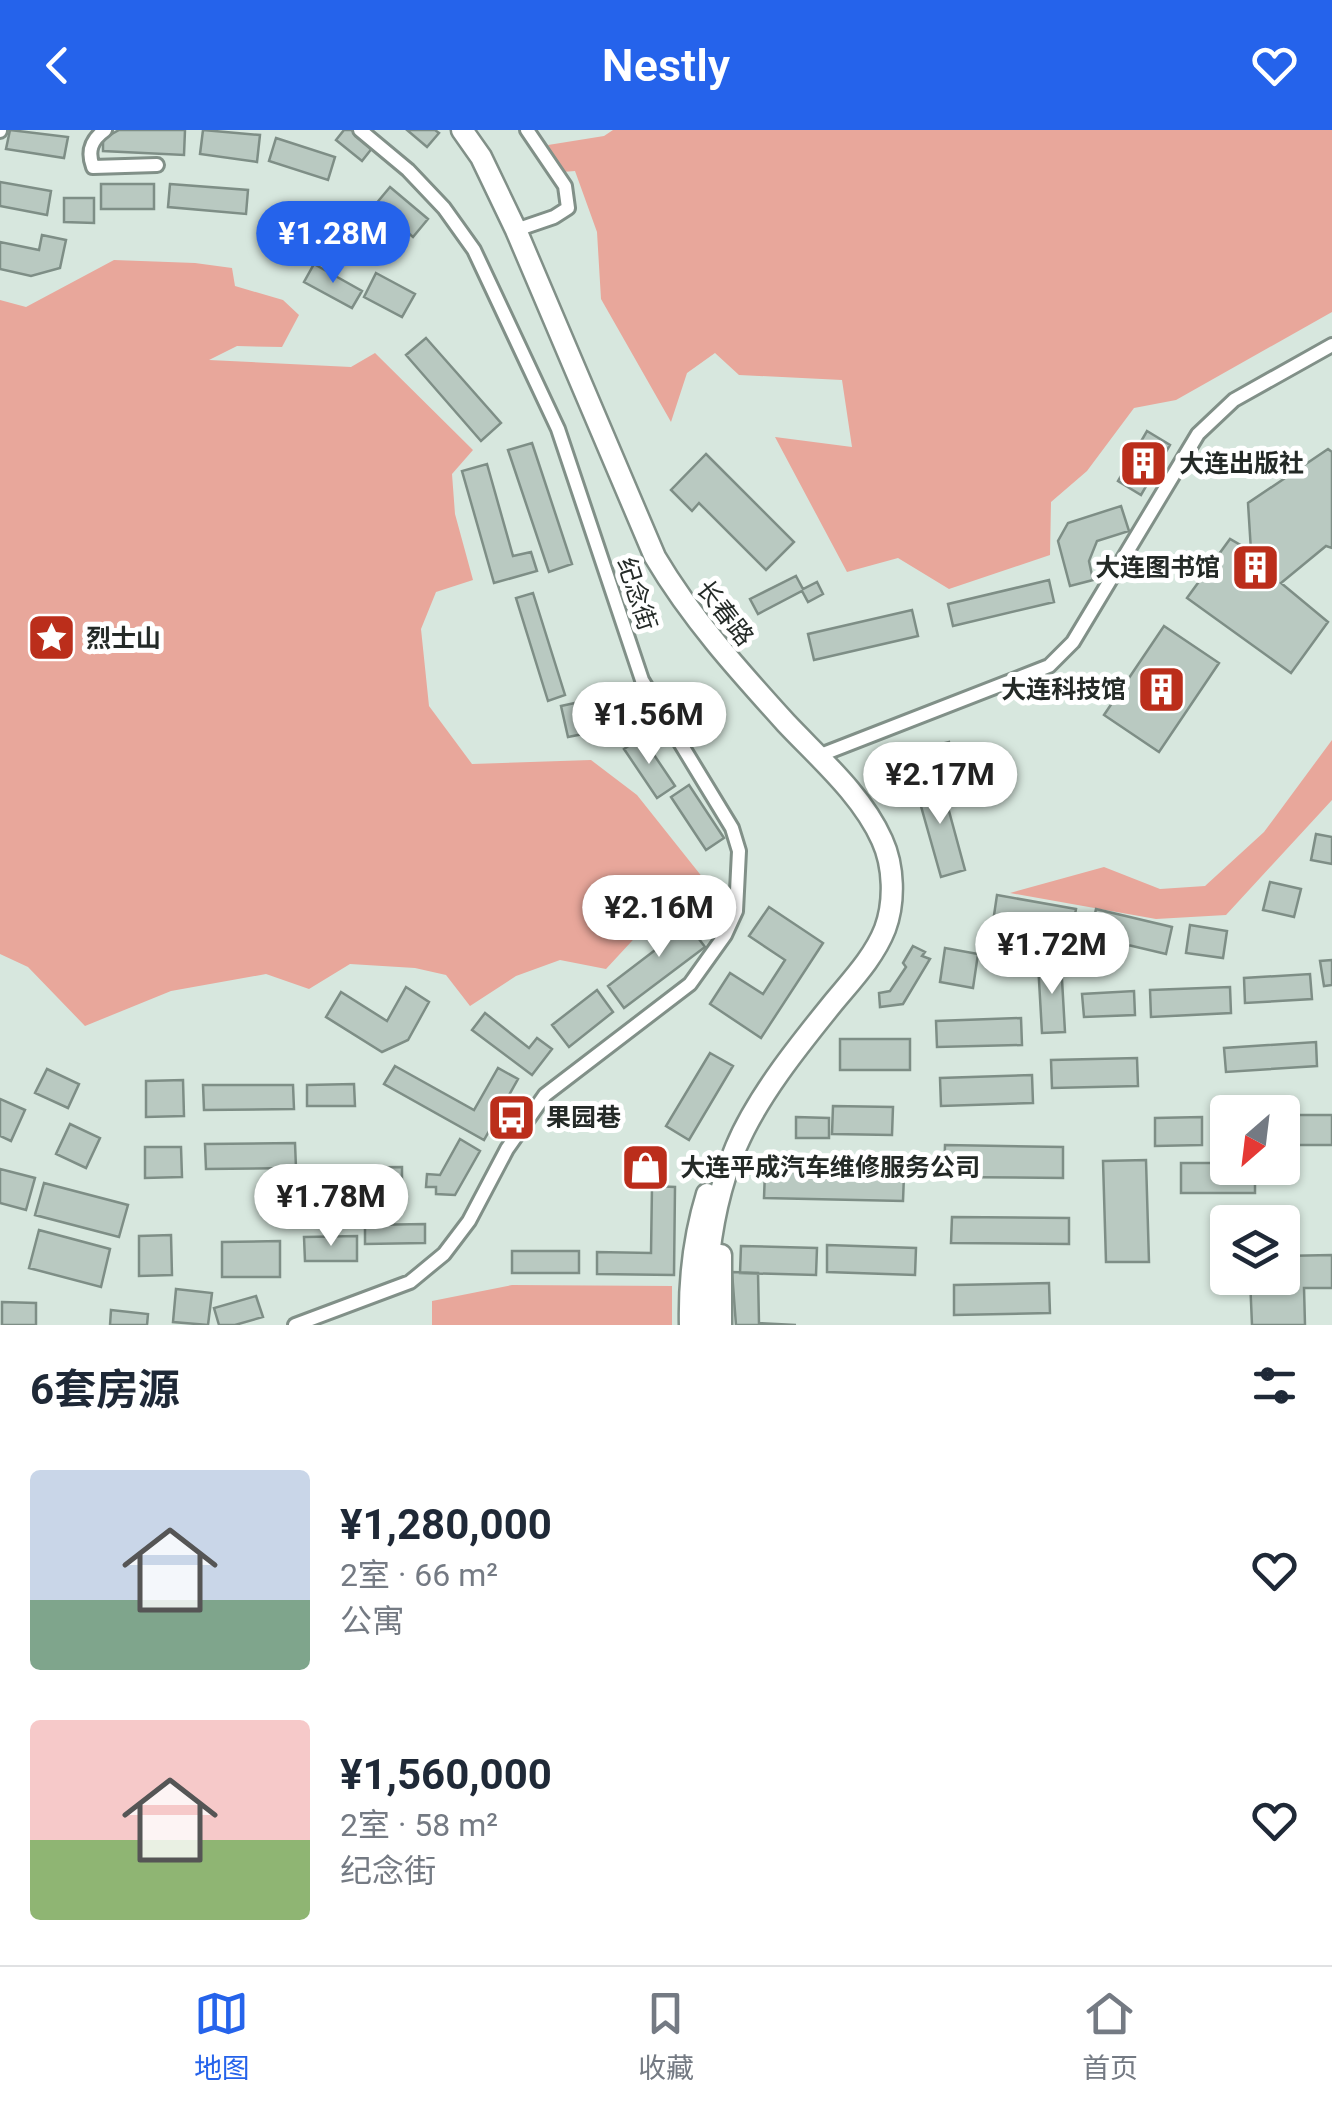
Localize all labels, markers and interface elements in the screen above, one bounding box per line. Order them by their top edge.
icon: back [30,38,85,93]
icon: heart [1247,38,1302,93]
text: Nestly [602,39,730,92]
pin: ¥1.28M [252,201,414,286]
text: ¥1.28M [278,214,388,252]
building icon: 大连出版社 [1118,437,1170,489]
place label: 大连出版社 [1179,449,1304,478]
building icon: 大连图书馆 [1229,541,1281,593]
place label: 大连图书馆 [1095,553,1220,582]
street label: 纪念街 [612,554,662,634]
street label: 长春路 [690,575,760,651]
place icon: 烈士山 [25,612,77,664]
place label: 烈士山 [86,624,161,653]
building icon: 大连科技馆 [1135,663,1187,715]
place label: 大连科技馆 [1001,675,1126,704]
pin: ¥1.56M [568,682,730,767]
text: ¥1.56M [594,695,704,733]
pin: ¥2.17M [859,742,1021,827]
text: ¥2.17M [885,755,995,793]
pin: ¥2.16M [578,875,740,960]
text: ¥2.16M [604,888,714,926]
pin: ¥1.72M [971,912,1133,997]
text: ¥1.72M [997,925,1107,963]
bus stop icon: 果园巷 [485,1091,537,1143]
north arrow [1210,1095,1300,1185]
map controls [1210,1095,1300,1295]
place label: 果园巷 [546,1103,621,1132]
shop icon: 大连平成汽车维修服务公司 [619,1141,671,1193]
place label: 大连平成汽车维修服务公司 [680,1153,980,1182]
pin: ¥1.78M [250,1164,412,1249]
text: ¥1.78M [276,1177,386,1215]
button: layers [1210,1205,1300,1295]
icon: filters [1247,1358,1302,1413]
text: 6套房源 [30,1365,180,1414]
text: ¥1,280,000 [340,1500,552,1549]
icon: home [110,1510,230,1630]
icon: heart [1247,1543,1302,1598]
text: 2室 · 66 m² [340,1556,498,1594]
text: 公寓 [340,1602,404,1640]
text: ¥1,560,000 [340,1750,552,1799]
icon: home [110,1760,230,1880]
icon: heart [1247,1793,1302,1848]
text: 2室 · 58 m² [340,1806,498,1844]
text: 纪念街 [340,1852,436,1890]
tab: 地图 [194,1986,250,2086]
tab: 收藏 [638,1986,694,2086]
tab: 首页 [1082,1986,1138,2086]

